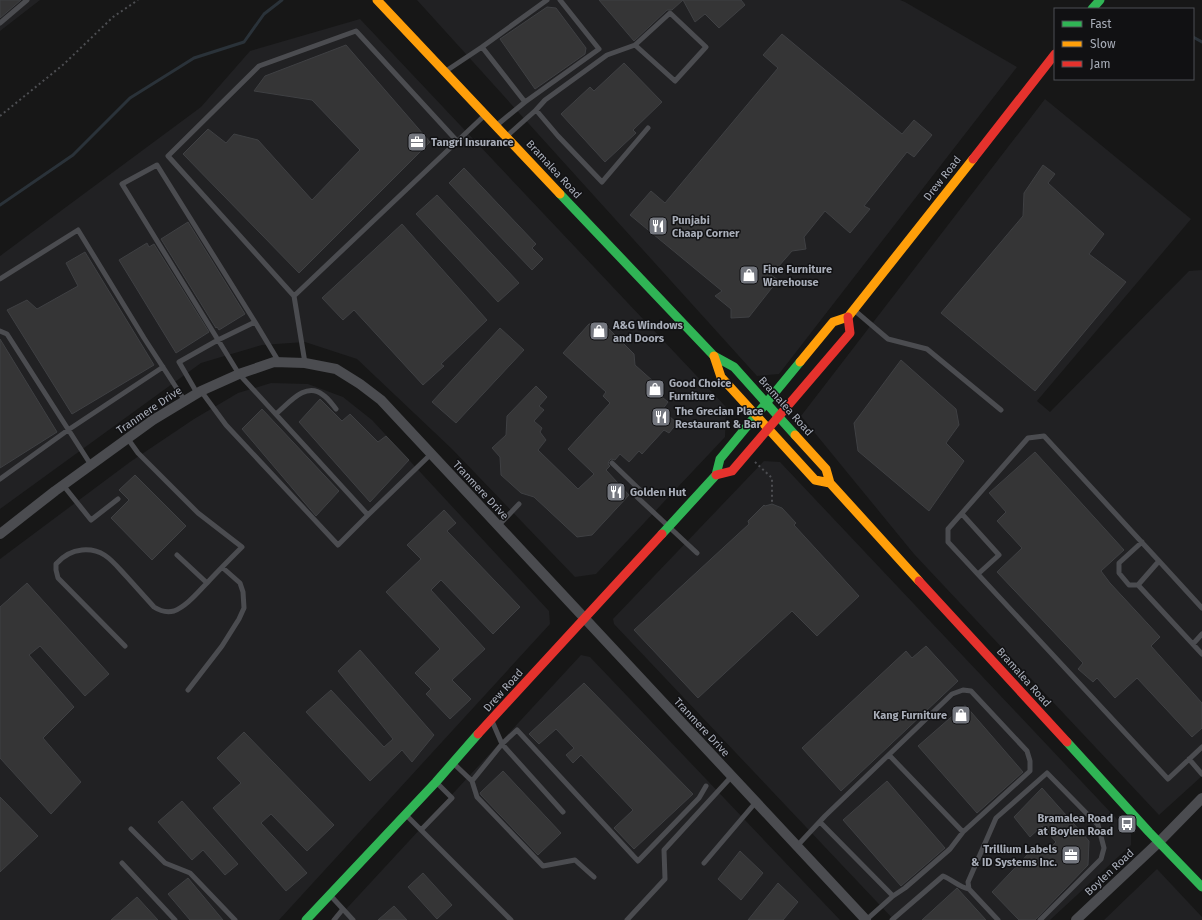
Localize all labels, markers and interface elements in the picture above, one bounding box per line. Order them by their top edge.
legend [1054,8,1194,80]
text: Fast [1090,17,1112,31]
text: Slow [1090,37,1116,51]
text: Jam [1090,57,1110,71]
office icon: Tangri Insurance [406,131,428,153]
place label: Tangri Insurance [431,136,514,149]
street label: Bramalea Road [523,137,584,201]
street label: Drew Road [921,153,964,203]
place label: Punjabi Chaap Corner [672,214,740,240]
restaurant icon: Punjabi Chaap Corner [647,215,669,237]
place label: Fine Furniture Warehouse [763,263,832,289]
shop icon: Fine Furniture Warehouse [738,264,760,286]
place label: A&G Windows and Doors [612,319,684,345]
shop icon: A&G Windows and Doors [588,320,610,342]
street label: Bramalea Road [756,374,816,439]
place label: Good Choice Furniture [669,377,731,403]
shop icon: Good Choice Furniture [644,378,666,400]
street label: Tranmere Drive [114,384,184,437]
place label: The Grecian Place Restaurant & Bar [675,405,763,431]
restaurant icon: The Grecian Place Restaurant & Bar [650,406,672,428]
street label: Tranmere Drive [450,458,511,522]
restaurant icon: Golden Hut [605,481,627,503]
place label: Golden Hut [630,486,687,499]
street label: Bramalea Road [994,645,1054,710]
street label: Drew Road [481,666,526,714]
street label: Tranmere Drive [671,695,732,759]
shop icon: Kang Furniture [950,704,972,726]
place label: Kang Furniture [873,709,947,722]
place label: Bramalea Road at Boylen Road [1037,812,1113,838]
bus stop icon: Bramalea Road at Boylen Road [1116,813,1138,835]
place label: Trillium Labels & ID Systems Inc. [971,843,1058,869]
office icon: Trillium Labels & ID Systems Inc. [1060,844,1082,866]
street label: Boylen Road [1082,846,1137,898]

